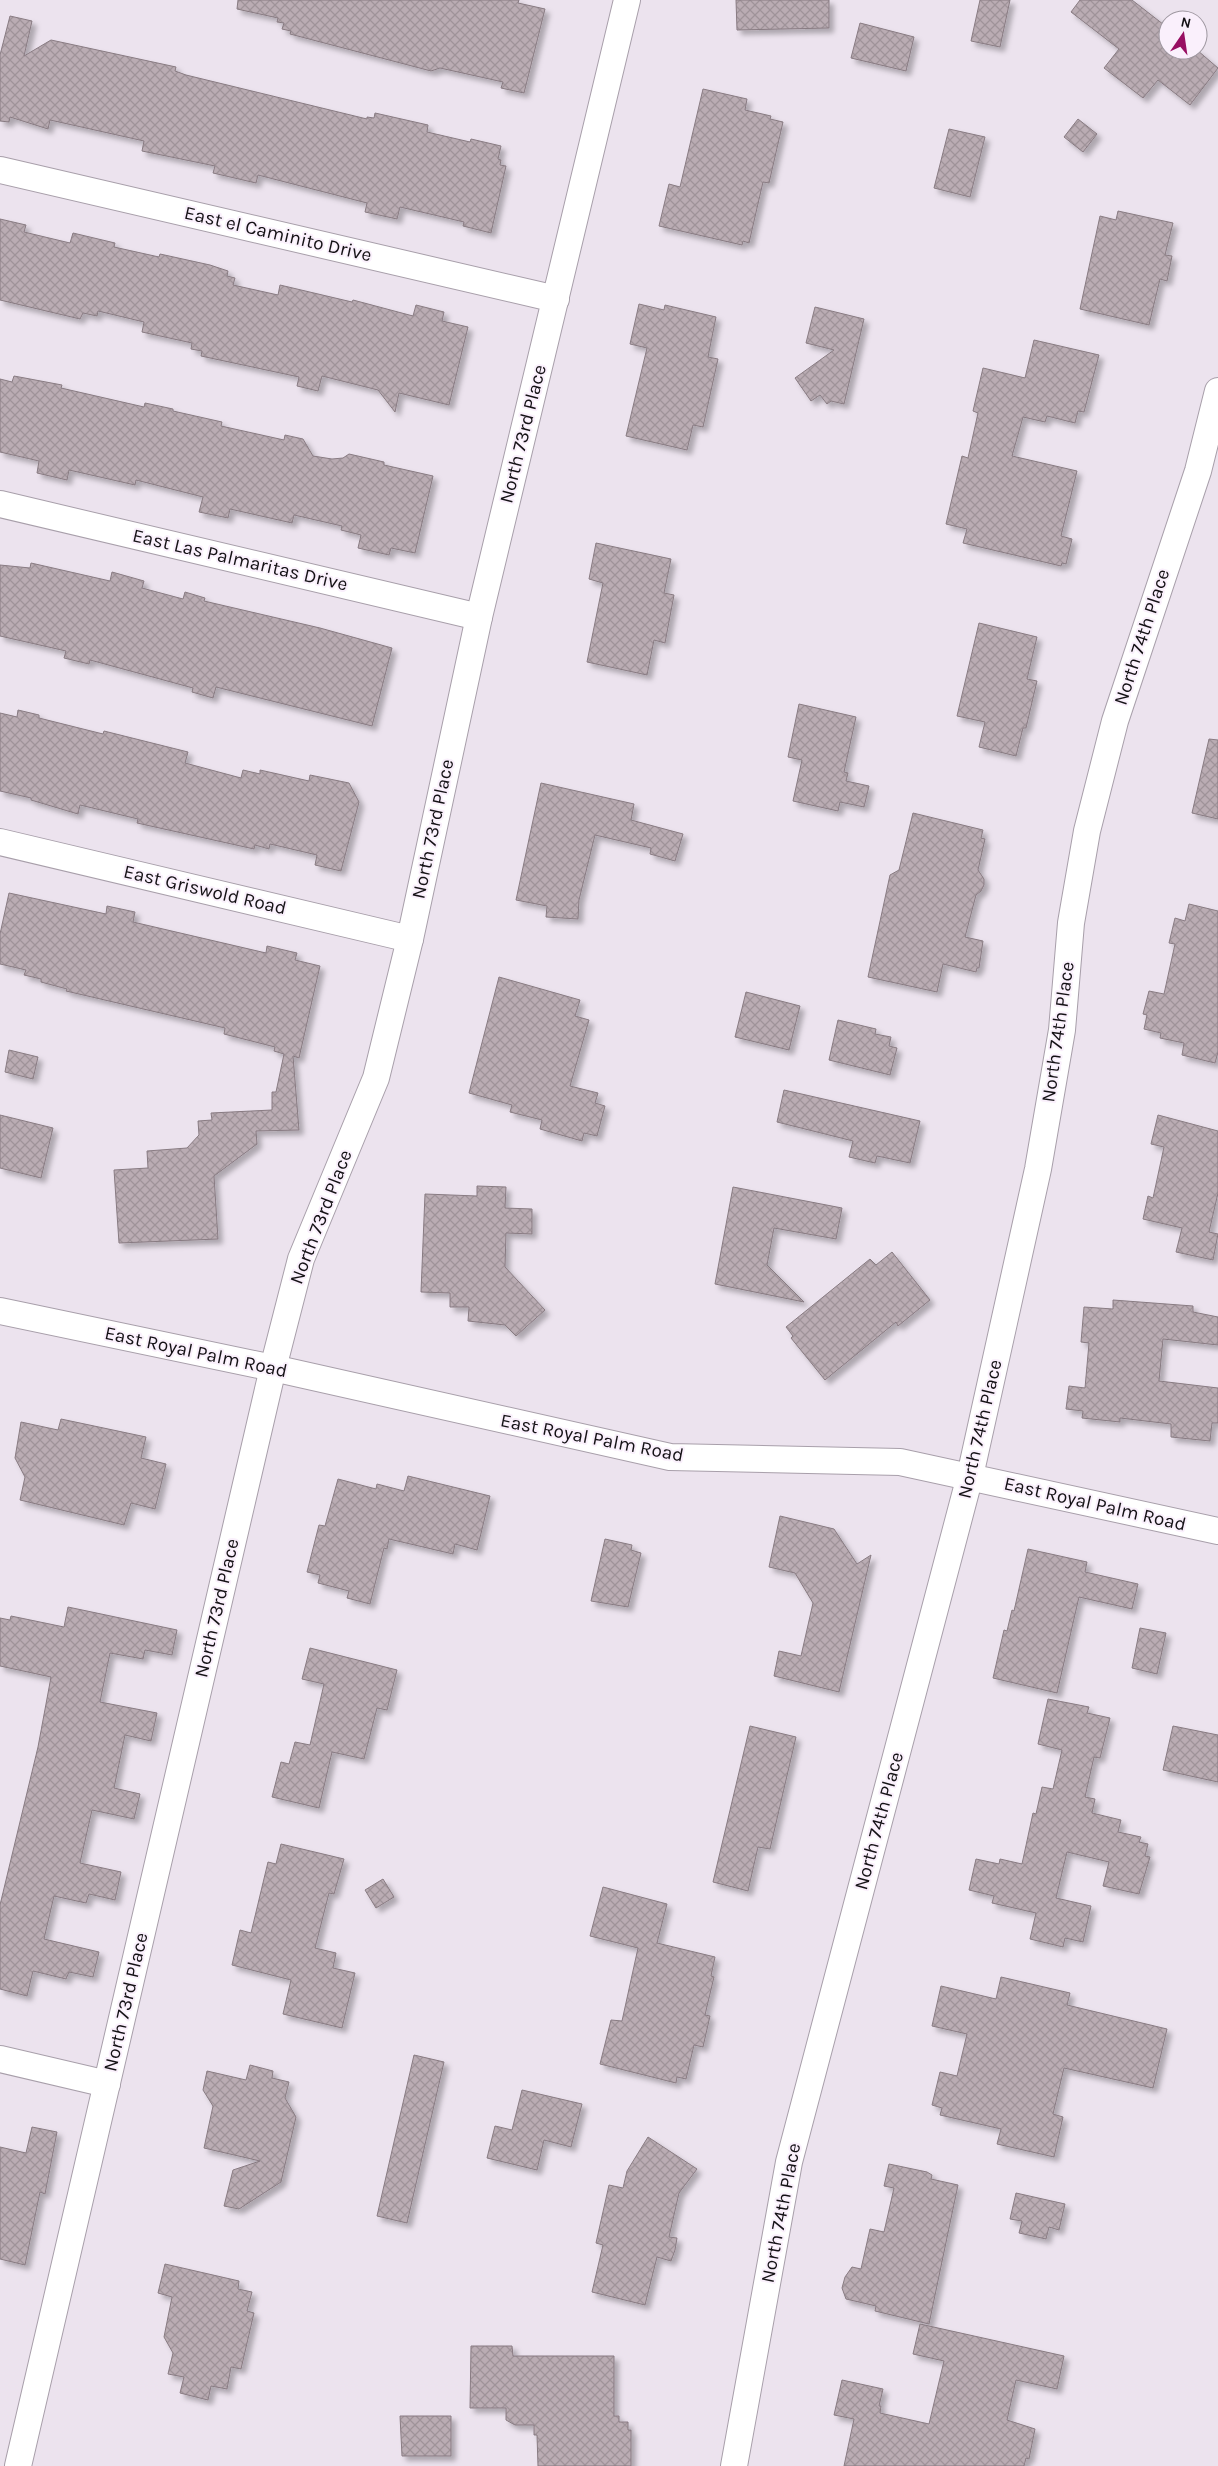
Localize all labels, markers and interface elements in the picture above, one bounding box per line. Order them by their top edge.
north arrow [1158,10,1208,60]
text: N [1179,13,1193,32]
street label: East el Caminito Drive [182,202,374,266]
street label: North 73rd Place [495,362,551,506]
street label: East Las Palmaritas Drive [130,525,350,595]
street label: North 74th Place [1110,566,1174,708]
street label: North 73rd Place [407,757,459,901]
street label: East Griswold Road [121,861,289,919]
street label: North 74th Place [1037,960,1079,1104]
street label: North 73rd Place [285,1147,357,1287]
street label: East Royal Palm Road [103,1322,289,1382]
street label: North 74th Place [953,1357,1007,1501]
street label: East Royal Palm Road [498,1409,686,1467]
street label: East Royal Palm Road [1002,1472,1188,1536]
street label: North 73rd Place [190,1536,244,1680]
street label: North 74th Place [850,1750,908,1892]
street label: North 73rd Place [99,1930,153,2074]
street label: North 74th Place [757,2141,805,2285]

